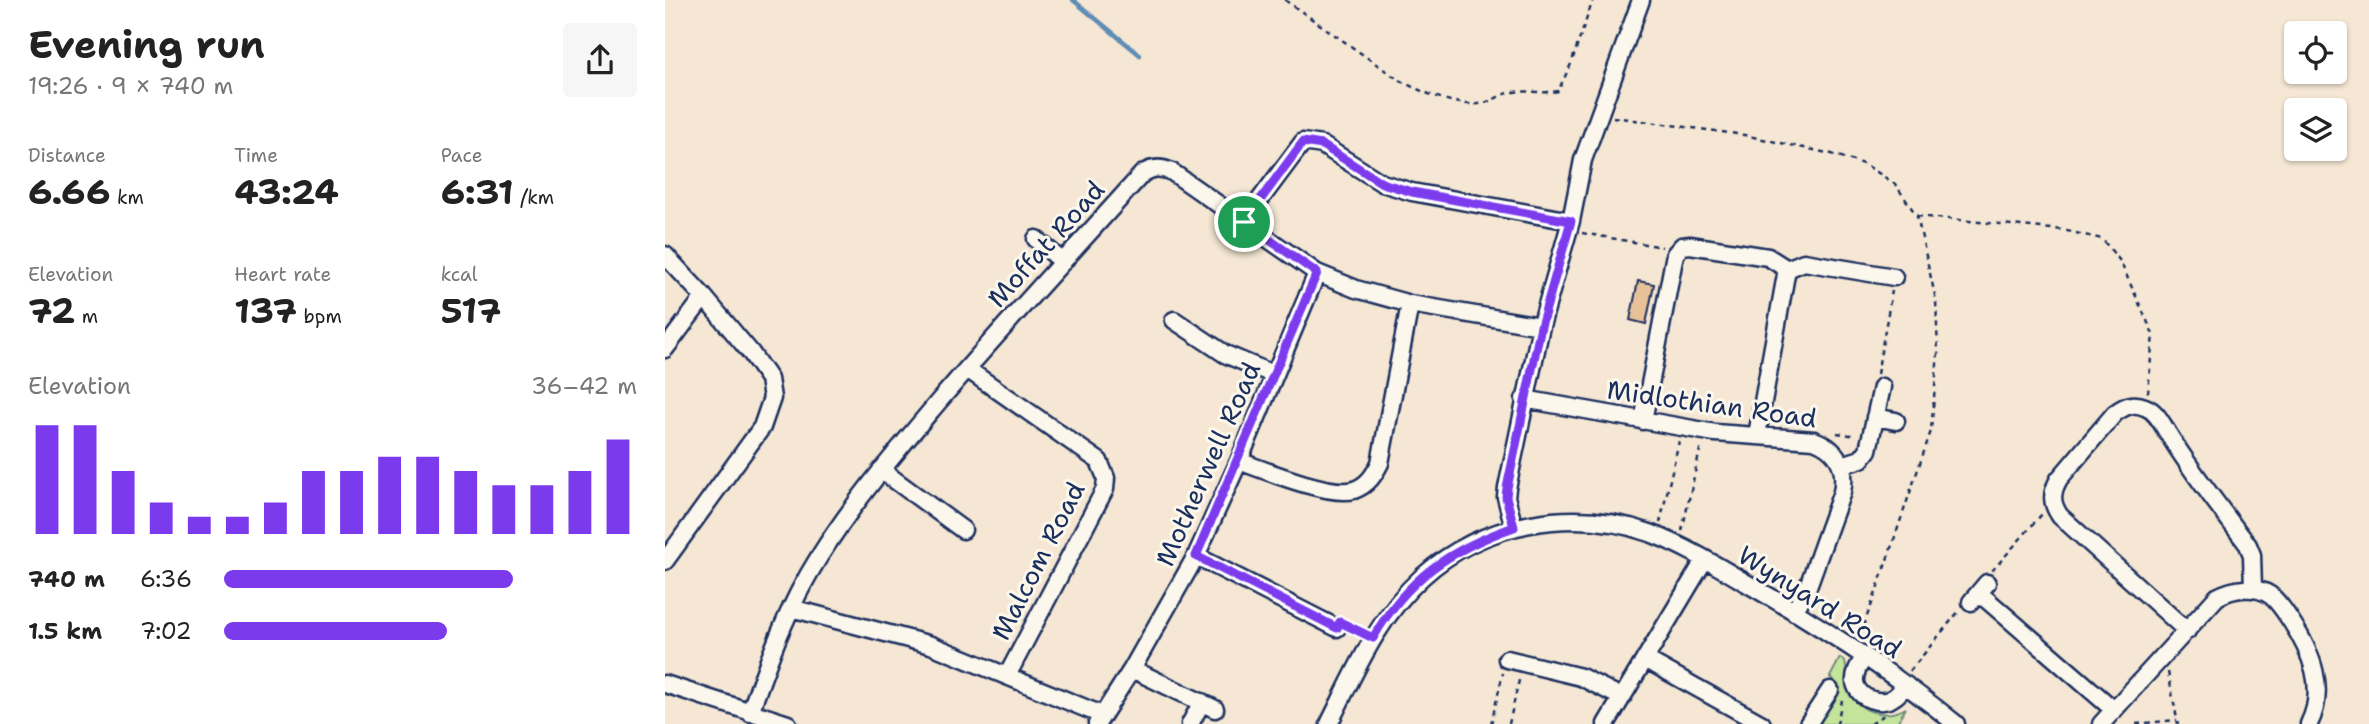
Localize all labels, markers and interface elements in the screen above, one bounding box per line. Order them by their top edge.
text: Evening run [28,19,265,70]
map controls [2284,21,2347,161]
button: locate [2284,21,2347,84]
button: share [563,23,637,97]
text: 19:26 · 9 × 740 m [28,71,233,101]
button: layers [2284,98,2347,161]
text: Distance [28,143,106,168]
text: Time [234,143,278,168]
text: Pace [441,143,482,168]
text: 6.66 [28,168,110,215]
text: 43:24 [234,168,339,215]
text: 6:31 [441,168,514,215]
street label: Moffat Road [979,173,1112,315]
text: km [110,185,144,210]
text: /km [514,185,554,210]
pin [1214,192,1274,252]
icon: arrive [1225,203,1263,241]
text: Elevation [28,262,113,287]
text: Heart rate [234,262,331,287]
text: kcal [441,262,478,287]
text: 72 [28,287,75,334]
text: 137 [234,287,297,334]
text: 517 [441,287,501,334]
text: m [75,304,98,329]
text: bpm [297,304,342,329]
street label: Motherwell Road [1147,356,1268,571]
text: Elevation [28,371,131,401]
text: 36–42 m [531,371,637,401]
street label: Midlothian Road [1605,371,1819,436]
street label: Malcom Road [983,476,1093,646]
street label: Wynyard Road [1732,537,1909,666]
text: 740 m [28,564,105,594]
text: 6:36 [140,564,192,594]
text: 1.5 km [28,616,102,646]
text: 7:02 [140,616,192,646]

